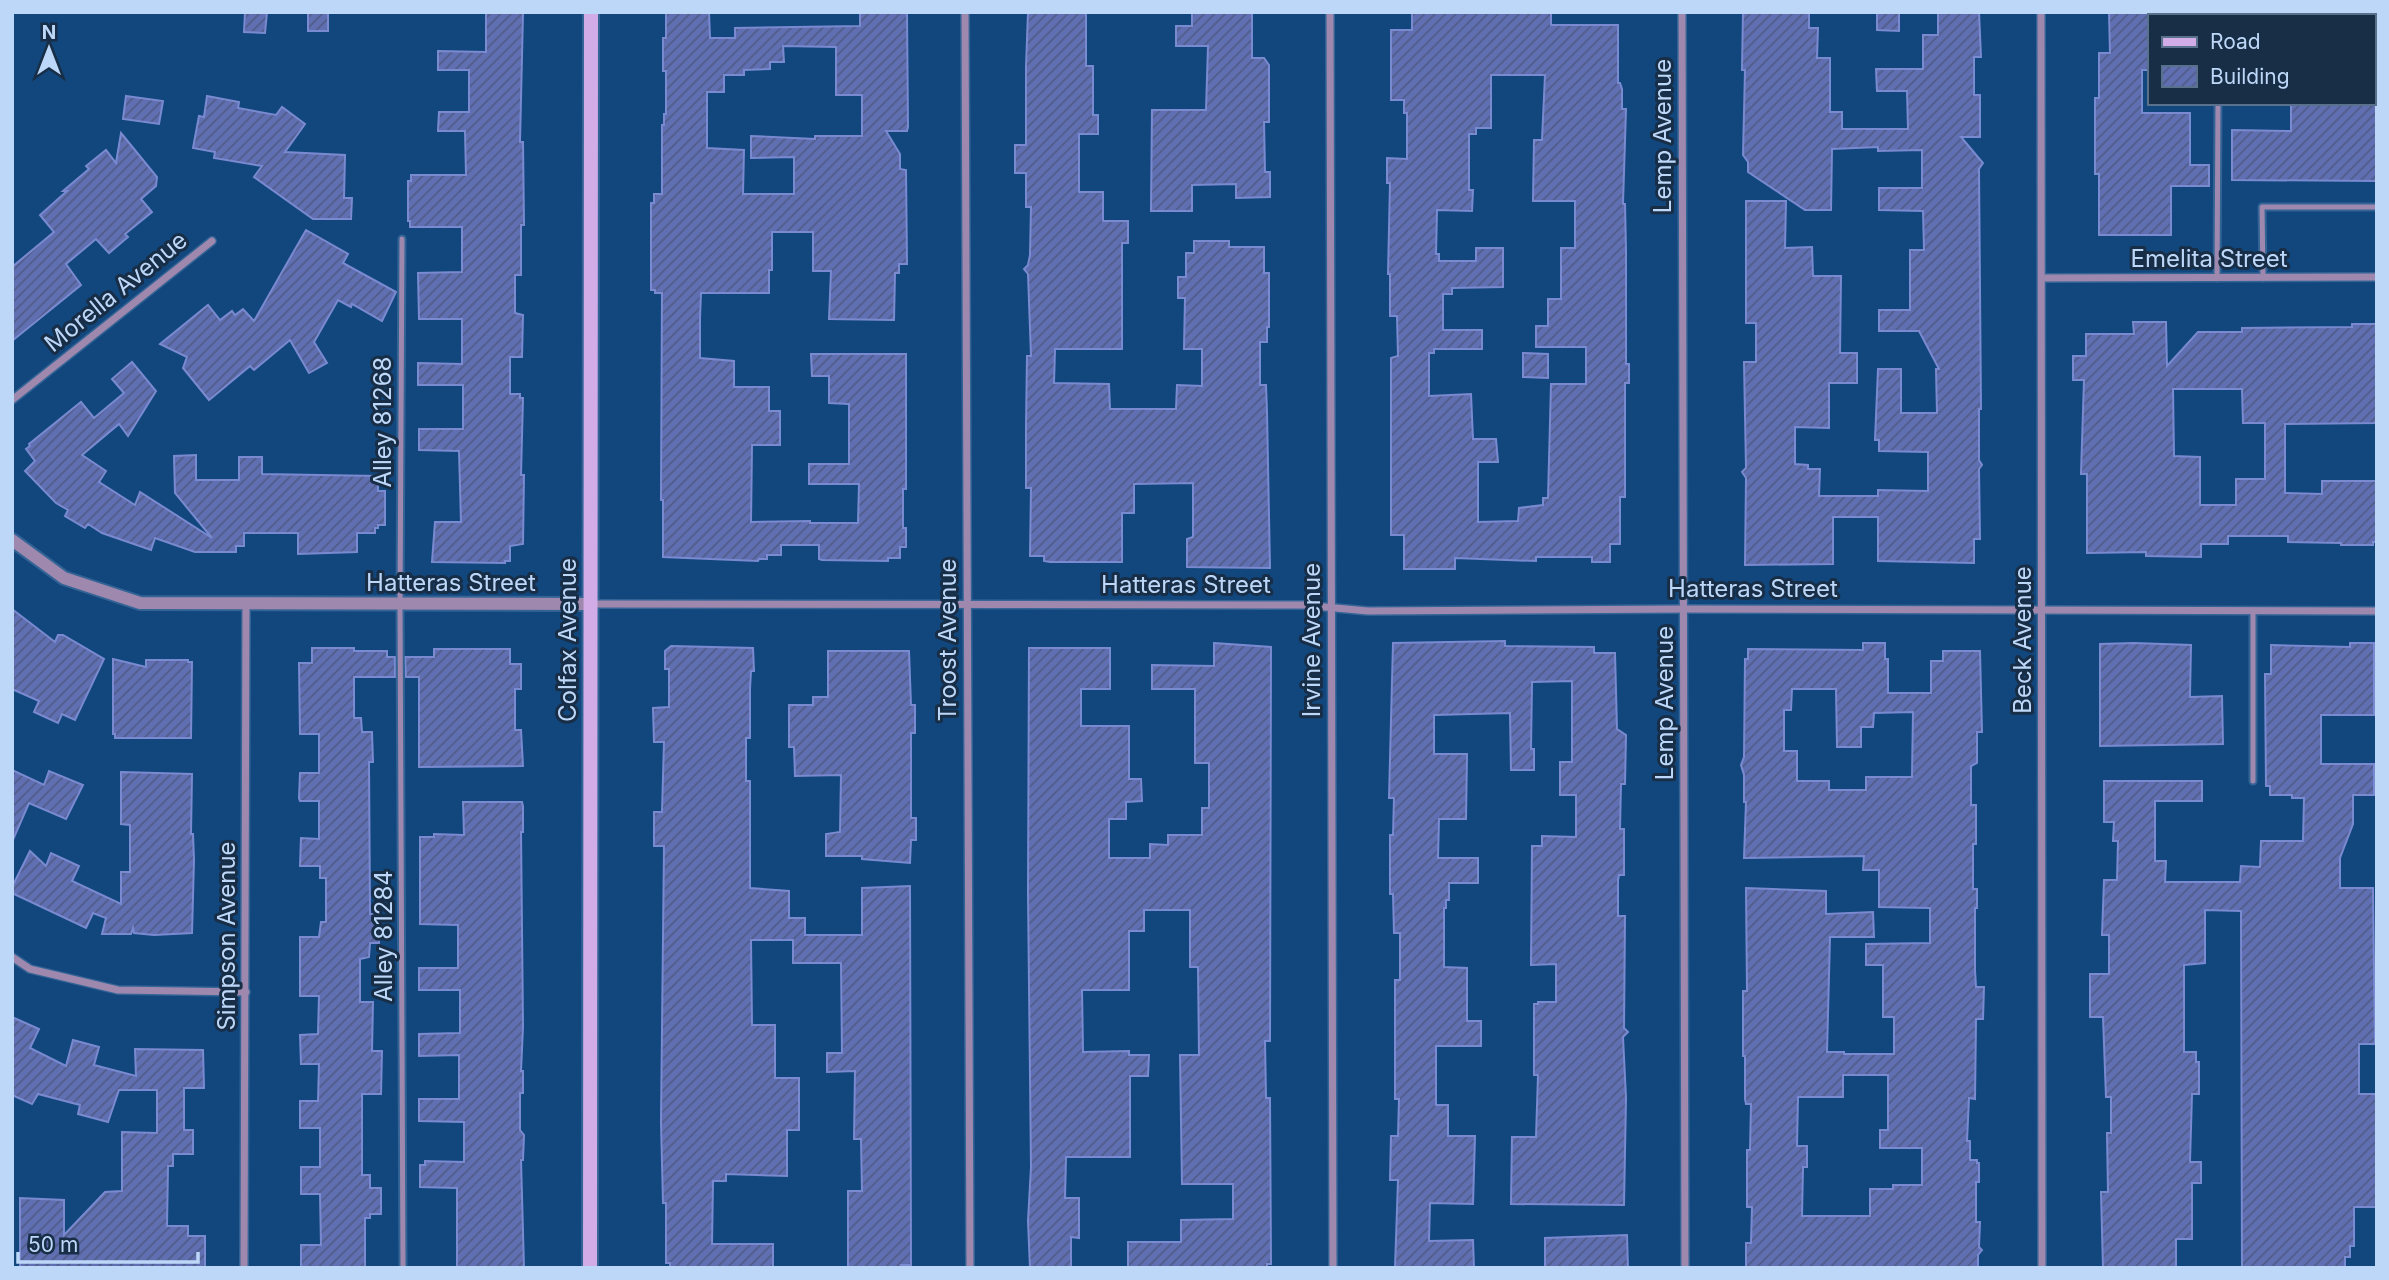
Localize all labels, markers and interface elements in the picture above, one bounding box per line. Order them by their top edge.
north arrow [14,14,84,84]
legend [2148,14,2375,105]
text: N [42,21,56,44]
text: Road [2210,29,2261,54]
street label: Lemp Avenue [1648,59,1677,213]
text: Building [2210,64,2290,89]
street label: Morella Avenue [39,225,193,358]
street label: Emelita Street [2131,244,2288,273]
street label: Alley 81268 [368,357,397,487]
street label: Colfax Avenue [553,558,582,722]
street label: Troost Avenue [933,558,962,722]
street label: Irvine Avenue [1297,563,1326,717]
street label: Beck Avenue [2008,566,2037,714]
street label: Hatteras Street [366,568,536,597]
street label: Hatteras Street [1101,570,1271,599]
street label: Hatteras Street [1668,574,1838,603]
street label: Lemp Avenue [1650,626,1679,780]
street label: Simpson Avenue [212,841,241,1031]
street label: Alley 81284 [369,870,398,1002]
scale bar [18,1220,198,1264]
text: 50 m [28,1232,78,1257]

